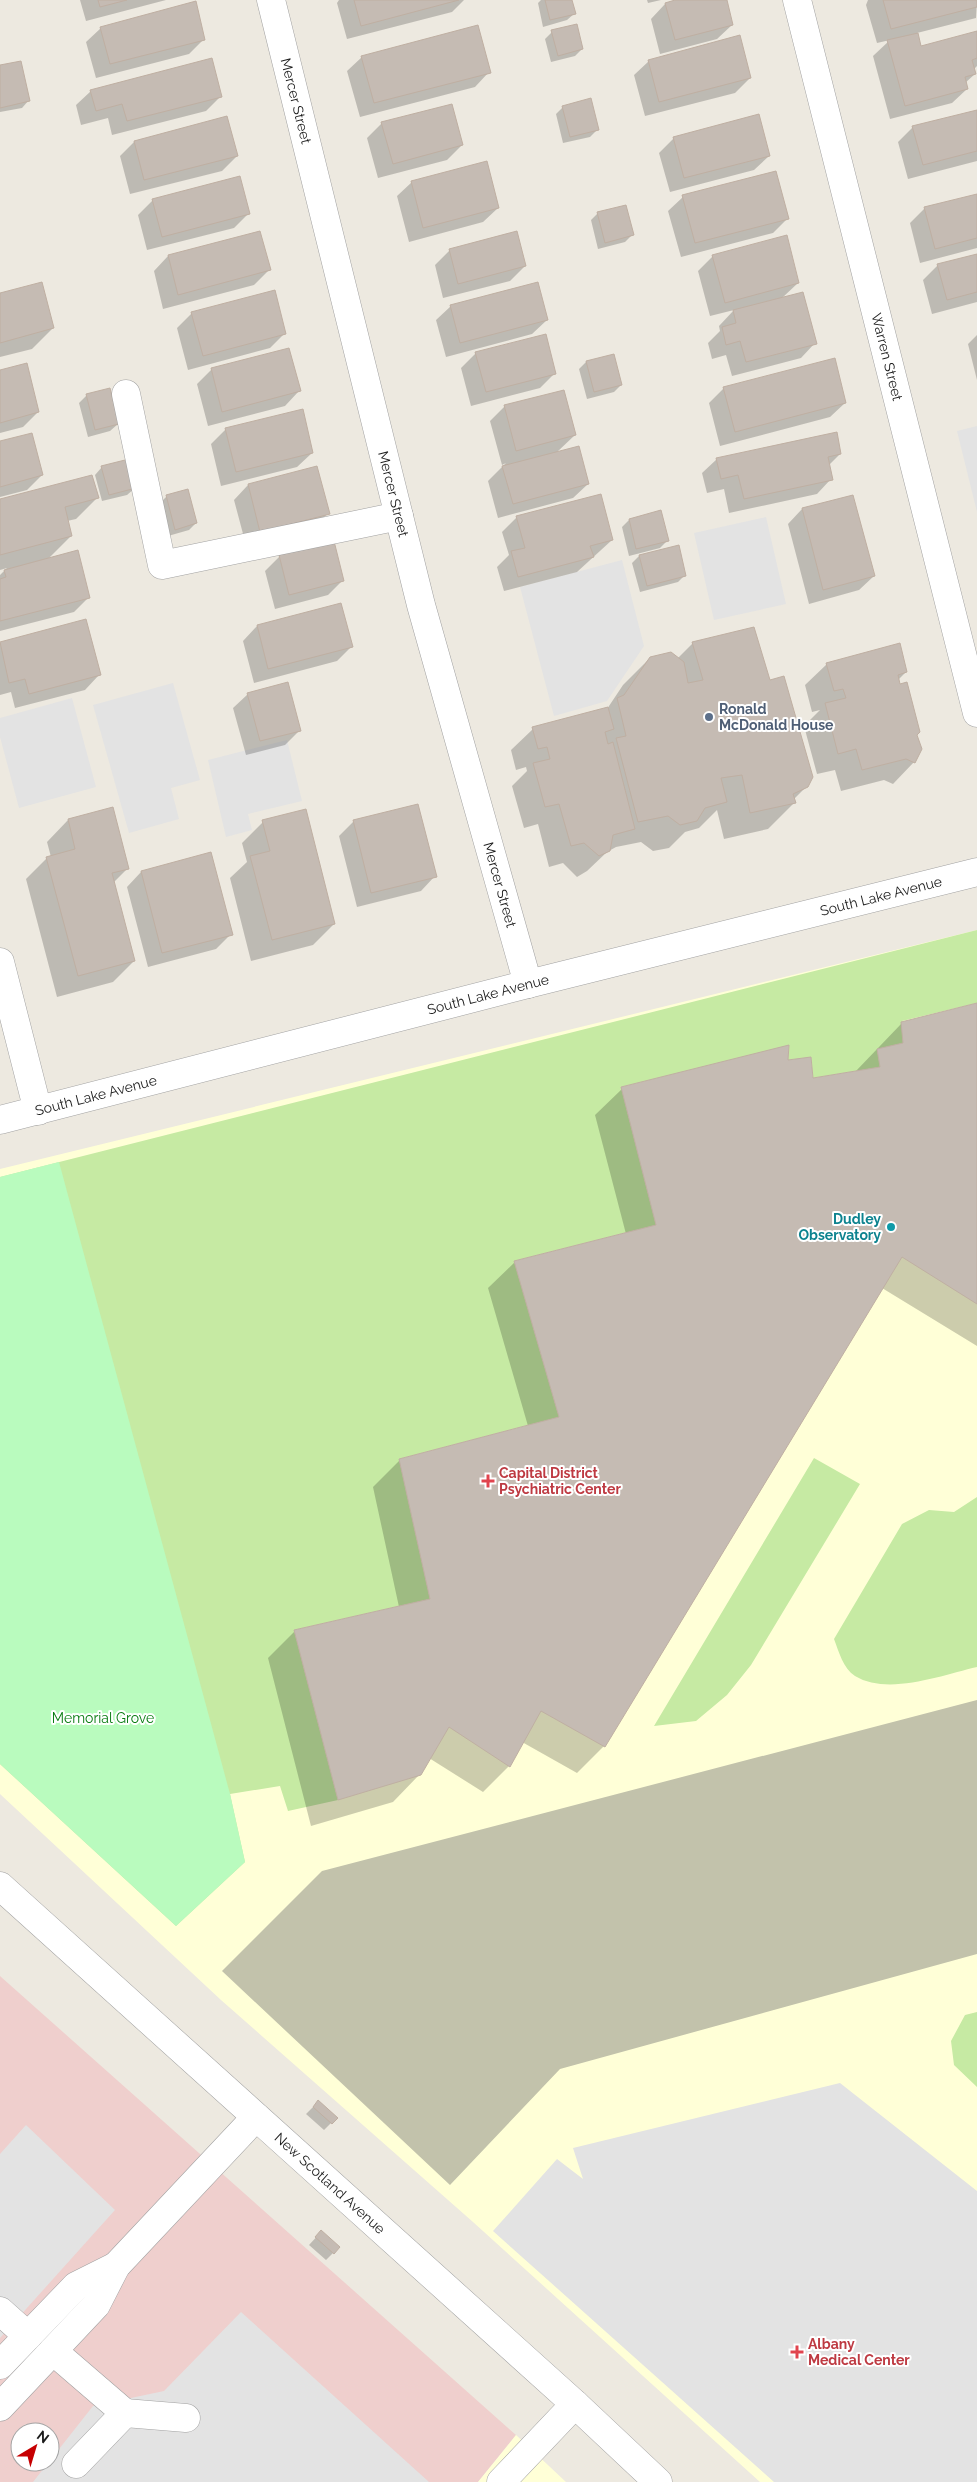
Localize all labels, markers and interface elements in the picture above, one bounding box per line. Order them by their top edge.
street label: Mercer Street [278,56,314,146]
street label: Warren Street [868,311,906,403]
street label: Mercer Street [375,449,412,539]
place label: Ronald McDonald House [719,701,834,733]
marker: Ronald McDonald House [703,711,715,723]
street label: Mercer Street [480,840,520,930]
street label: South Lake Avenue [818,873,944,919]
street label: South Lake Avenue [426,971,551,1018]
street label: South Lake Avenue [33,1072,158,1119]
place label: Dudley Observatory [798,1211,881,1243]
marker: Dudley Observatory [885,1221,897,1233]
place label: Capital District Psychiatric Center [499,1465,621,1497]
marker: Capital District Psychiatric Center [481,1474,495,1488]
park label: Memorial Grove [52,1710,154,1726]
street label: New Scotland Avenue [271,2129,388,2237]
place label: Albany Medical Center [808,2336,910,2368]
marker: Albany Medical Center [790,2345,804,2359]
north arrow [10,2422,60,2472]
text: N [34,2427,52,2446]

